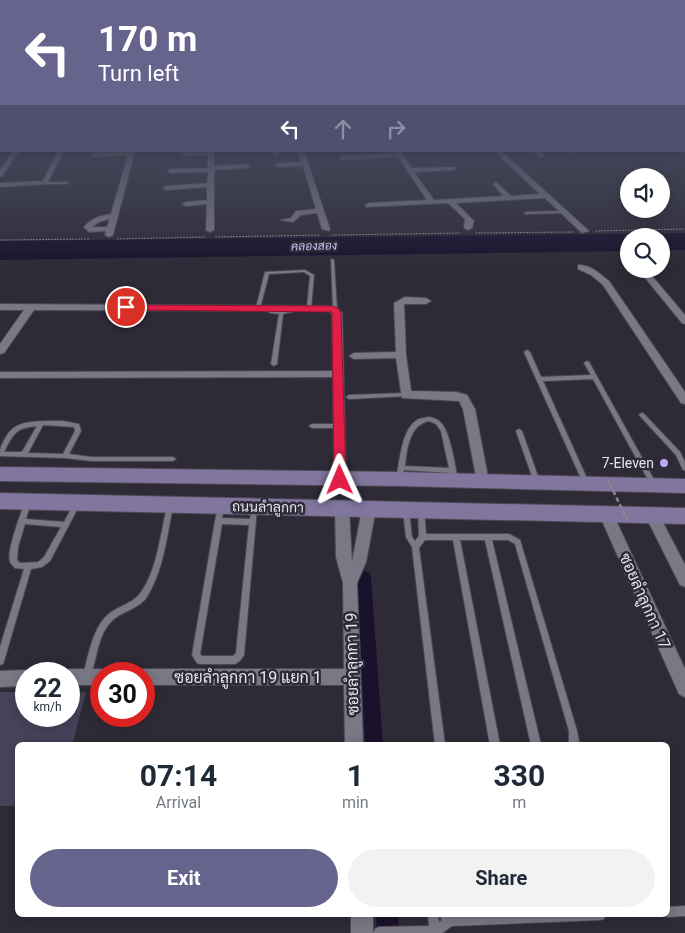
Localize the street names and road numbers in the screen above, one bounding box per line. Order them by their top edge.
street label: ถนนลำลูกกา [232,498,304,518]
street label: ซอยลำลูกกา 17 [614,550,675,653]
street label: ซอยลำลูกกา 19 [342,612,364,716]
street label: ซอยลำลูกกา 19 แยก 1 [174,668,322,689]

